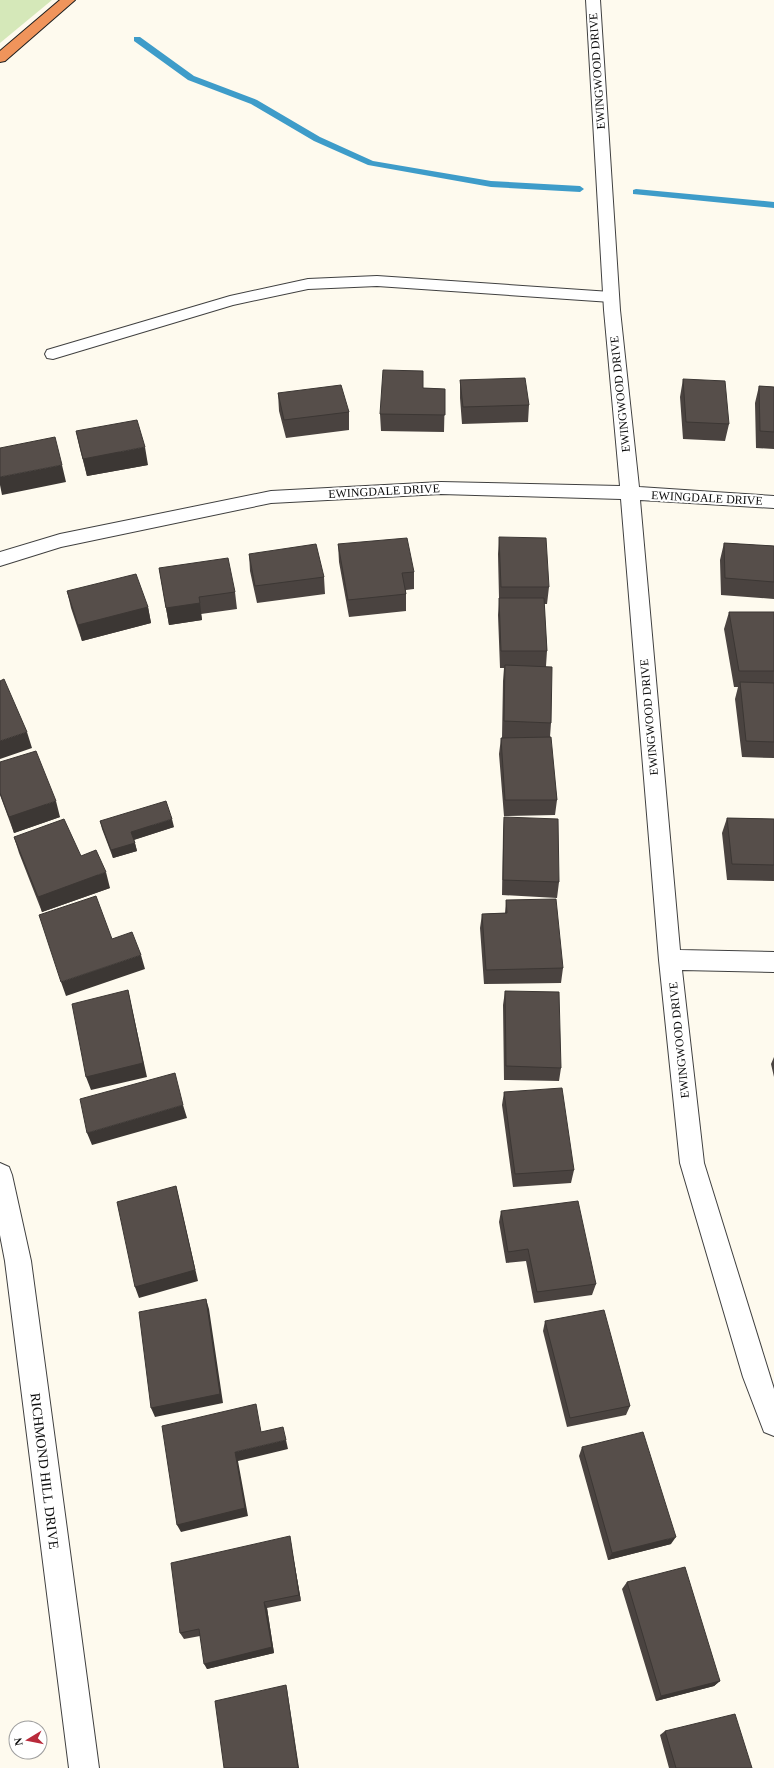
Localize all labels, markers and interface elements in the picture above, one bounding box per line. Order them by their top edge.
street label: EWINGWOOD DRIVE [586,12,608,130]
street label: EWINGWOOD DRIVE [607,335,633,453]
street label: EWINGDALE DRIVE [328,481,440,501]
street label: EWINGDALE DRIVE [651,488,763,508]
street label: EWINGWOOD DRIVE [637,658,661,776]
street label: EWINGWOOD DRIVE [666,981,692,1099]
street label: RICHMOND HILL DRIVE [27,1392,62,1550]
north arrow [8,1720,48,1760]
text: N [12,1737,25,1747]

